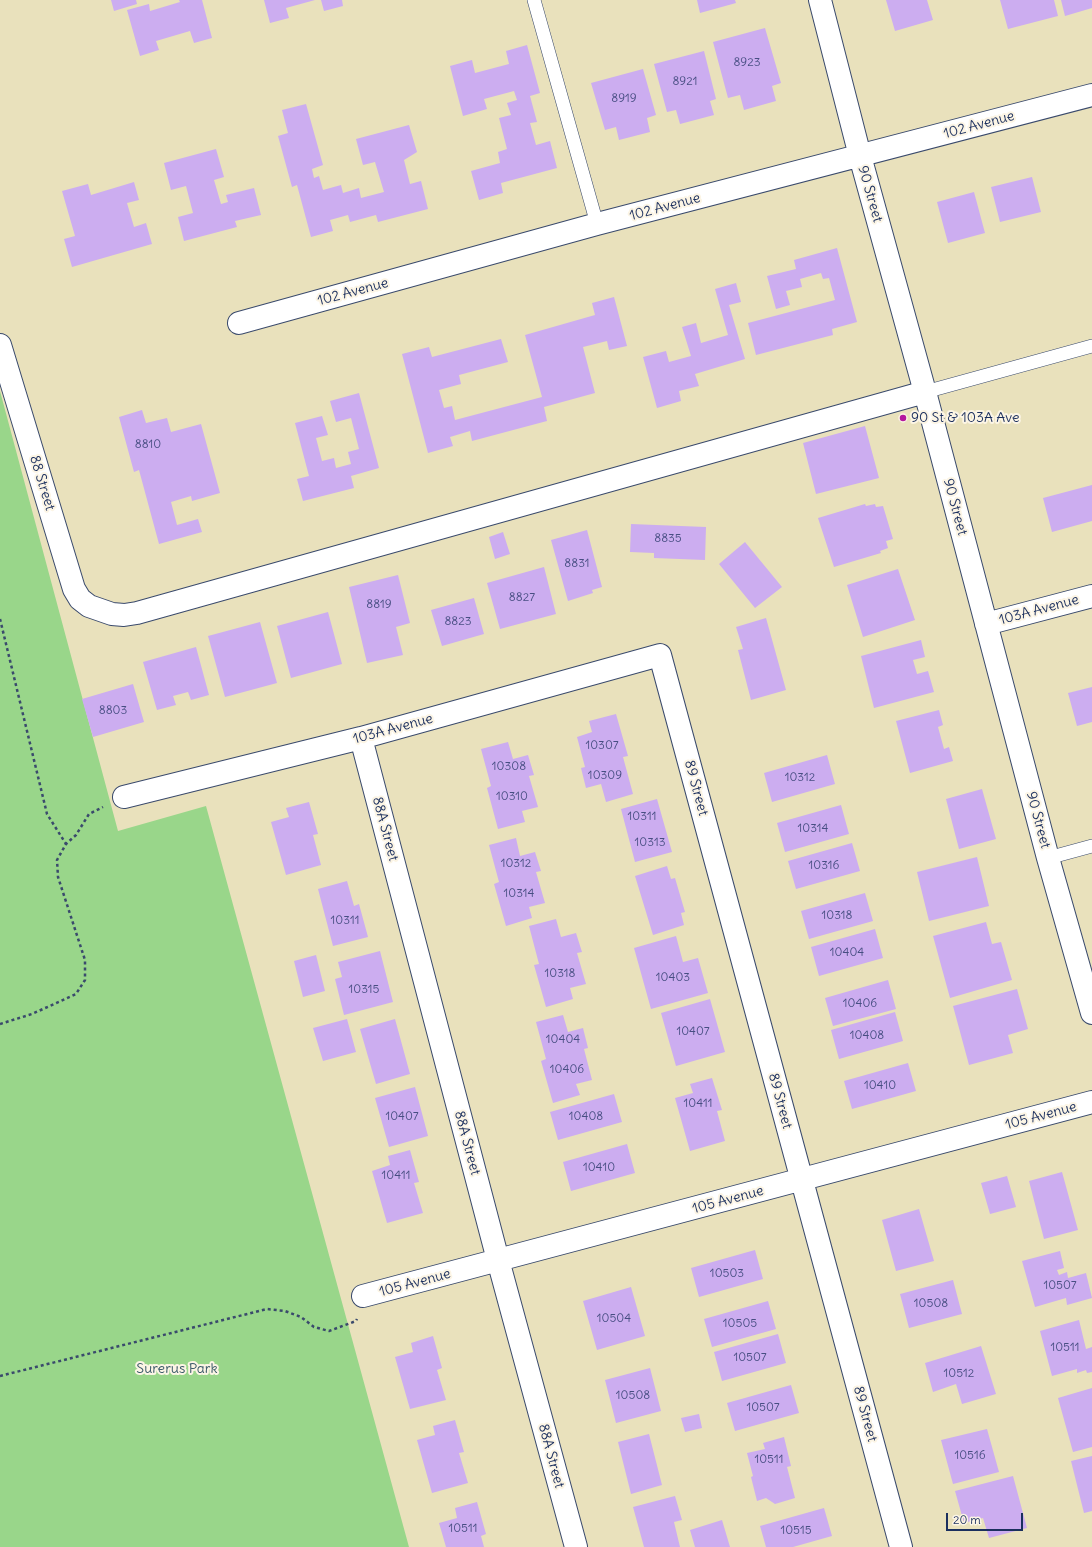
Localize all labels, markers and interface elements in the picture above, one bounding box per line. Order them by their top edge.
house number: 8923 [733,56,761,70]
house number: 8921 [672,75,698,89]
house number: 8919 [611,92,637,106]
street label: 102 Avenue [942,107,1016,143]
street label: 90 Street [854,164,886,224]
street label: 102 Avenue [628,189,702,225]
street label: 102 Avenue [316,274,390,310]
place label: 90 St & 103A Ave [911,410,1020,426]
marker: 90 St & 103A Ave [898,413,908,423]
house number: 8810 [135,438,161,452]
street label: 88 Street [26,453,58,513]
street label: 90 Street [939,477,971,537]
house number: 8835 [654,532,682,546]
house number: 8831 [564,557,590,571]
house number: 8827 [509,591,535,605]
street label: 103A Avenue [997,591,1081,629]
house number: 8819 [366,598,392,612]
house number: 8823 [444,615,472,629]
house number: 8803 [99,704,127,718]
street label: 103A Avenue [351,710,435,748]
house number: 10307 [585,739,619,753]
street label: 89 Street [681,758,711,818]
house number: 10308 [492,760,526,774]
house number: 10309 [588,769,622,783]
house number: 10312 [785,771,815,785]
house number: 10310 [496,790,528,804]
street label: 90 Street [1022,790,1054,850]
street label: 88A Street [368,795,402,863]
house number: 10311 [628,810,656,824]
house number: 10314 [797,822,829,836]
house number: 10313 [635,836,665,850]
house number: 10312 [501,857,531,871]
house number: 10316 [808,859,840,873]
house number: 10314 [503,887,535,901]
house number: 10318 [821,909,853,923]
house number: 10311 [331,914,359,928]
house number: 10404 [830,946,864,960]
house number: 10318 [544,967,576,981]
house number: 10403 [656,971,690,985]
house number: 10315 [348,983,380,997]
house number: 10406 [843,997,877,1011]
house number: 10407 [676,1025,710,1039]
house number: 10408 [850,1029,884,1043]
house number: 10404 [546,1033,580,1047]
house number: 10406 [550,1063,584,1077]
street label: 89 Street [765,1071,795,1131]
house number: 10410 [864,1079,896,1093]
house number: 10411 [683,1097,713,1111]
street label: 105 Avenue [1004,1098,1078,1134]
street label: 88A Street [450,1109,484,1177]
house number: 10407 [385,1110,419,1124]
house number: 10408 [569,1110,603,1124]
house number: 10410 [583,1161,615,1175]
house number: 10411 [381,1169,411,1183]
street label: 105 Avenue [691,1182,765,1218]
street label: 105 Avenue [378,1265,452,1301]
house number: 10503 [710,1267,744,1281]
house number: 10507 [1043,1279,1077,1293]
house number: 10508 [914,1297,948,1311]
house number: 10504 [597,1312,631,1326]
house number: 10505 [723,1317,757,1331]
house number: 10511 [1050,1341,1080,1355]
house number: 10507 [733,1351,767,1365]
park label: Surerus Park [136,1361,218,1377]
house number: 10512 [944,1367,974,1381]
street label: 89 Street [850,1384,880,1444]
house number: 10508 [616,1389,650,1403]
house number: 10507 [746,1401,780,1415]
street label: 88A Street [534,1422,568,1490]
house number: 10516 [954,1449,986,1463]
house number: 10511 [754,1453,784,1467]
scale bar [948,1505,1025,1531]
text: 20 m [953,1512,981,1527]
house number: 10511 [448,1522,478,1536]
house number: 10515 [780,1524,812,1538]

